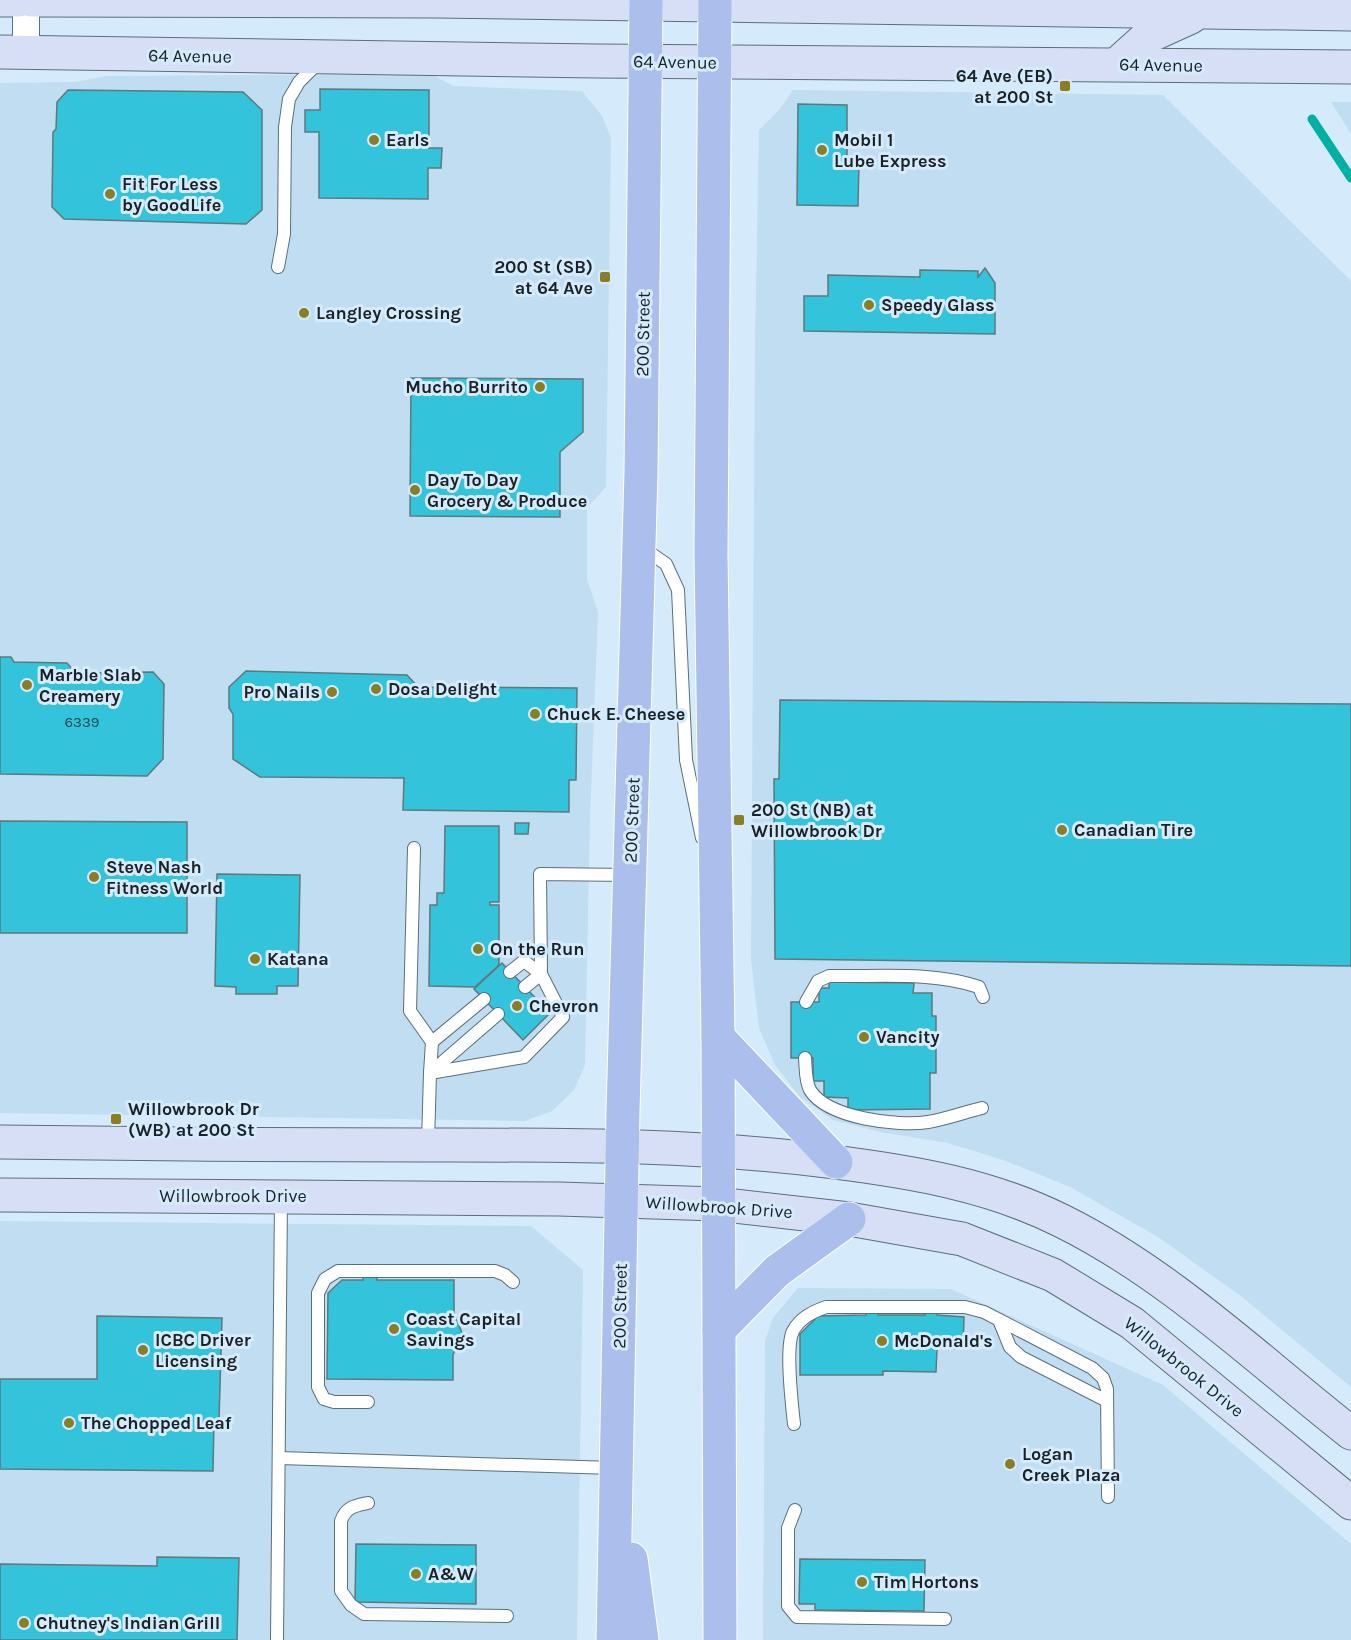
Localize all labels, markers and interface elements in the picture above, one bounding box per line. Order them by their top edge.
street label: 64 Avenue [148,44,232,68]
street label: 64 Avenue [633,50,717,74]
street label: 64 Avenue [1119,53,1203,77]
place label: 64 Ave (EB) at 200 St [956,65,1053,108]
marker: 64 Ave (EB) at 200 St [1058,79,1072,93]
place label: Earls [386,129,429,151]
place label: Mobil 1 Lube Express [834,129,946,172]
marker: Earls [367,133,381,147]
marker: Mobil 1 Lube Express [815,143,829,157]
place label: Fit For Less by GoodLife [122,173,221,216]
marker: Fit For Less by GoodLife [103,187,117,201]
place label: 200 St (SB) at 64 Ave [494,256,593,299]
marker: 200 St (SB) at 64 Ave [598,270,612,284]
street label: 200 Street [631,291,655,377]
place label: Speedy Glass [881,294,994,316]
marker: Speedy Glass [862,298,876,312]
place label: Langley Crossing [316,302,462,324]
marker: Langley Crossing [297,306,311,320]
place label: Mucho Burrito [405,376,528,398]
marker: Mucho Burrito [533,380,547,394]
place label: Day To Day Grocery & Produce [427,469,587,512]
marker: Day To Day Grocery & Produce [408,483,422,497]
place label: Marble Slab Creamery [39,664,142,707]
marker: Marble Slab Creamery [20,678,34,692]
place label: Dosa Delight [388,678,497,700]
place label: Pro Nails [243,681,320,703]
marker: Dosa Delight [369,682,383,696]
marker: Pro Nails [325,685,339,699]
place label: Chuck E. Cheese [547,703,685,725]
marker: Chuck E. Cheese [528,707,542,721]
house number: 6339 [64,713,100,731]
street label: 200 Street [620,777,644,863]
place label: 200 St (NB) at Willowbrook Dr [751,799,882,842]
marker: 200 St (NB) at Willowbrook Dr [732,813,746,827]
place label: Canadian Tire [1074,819,1193,841]
marker: Canadian Tire [1055,823,1069,837]
place label: Steve Nash Fitness World [106,856,223,899]
marker: Steve Nash Fitness World [87,870,101,884]
place label: On the Run [490,938,585,960]
marker: On the Run [471,942,485,956]
place label: Katana [267,948,329,970]
marker: Katana [248,952,262,966]
place label: Chevron [529,995,599,1017]
marker: Chevron [510,999,524,1013]
place label: Vancity [876,1026,939,1048]
marker: Vancity [857,1030,871,1044]
place label: Willowbrook Dr (WB) at 200 St [128,1098,259,1141]
marker: Willowbrook Dr (WB) at 200 St [109,1112,123,1126]
street label: Willowbrook Drive [159,1185,307,1207]
street label: Willowbrook Drive [645,1191,793,1223]
street label: 200 Street [608,1263,632,1349]
place label: Coast Capital Savings [406,1308,521,1351]
street label: Willowbrook Drive [1120,1312,1248,1422]
marker: Coast Capital Savings [387,1322,401,1336]
place label: ICBC Driver Licensing [155,1329,251,1372]
place label: McDonald's [894,1330,993,1352]
marker: McDonald's [875,1334,889,1348]
marker: ICBC Driver Licensing [136,1343,150,1357]
place label: The Chopped Leaf [81,1412,232,1434]
marker: The Chopped Leaf [62,1416,76,1430]
place label: Logan Creek Plaza [1022,1443,1121,1486]
marker: Logan Creek Plaza [1003,1457,1017,1471]
place label: A&W [428,1563,474,1585]
marker: A&W [409,1567,423,1581]
place label: Tim Hortons [874,1571,979,1593]
marker: Tim Hortons [855,1575,869,1589]
place label: Chutney's Indian Grill [36,1612,220,1634]
marker: Chutney's Indian Grill [17,1616,31,1630]

